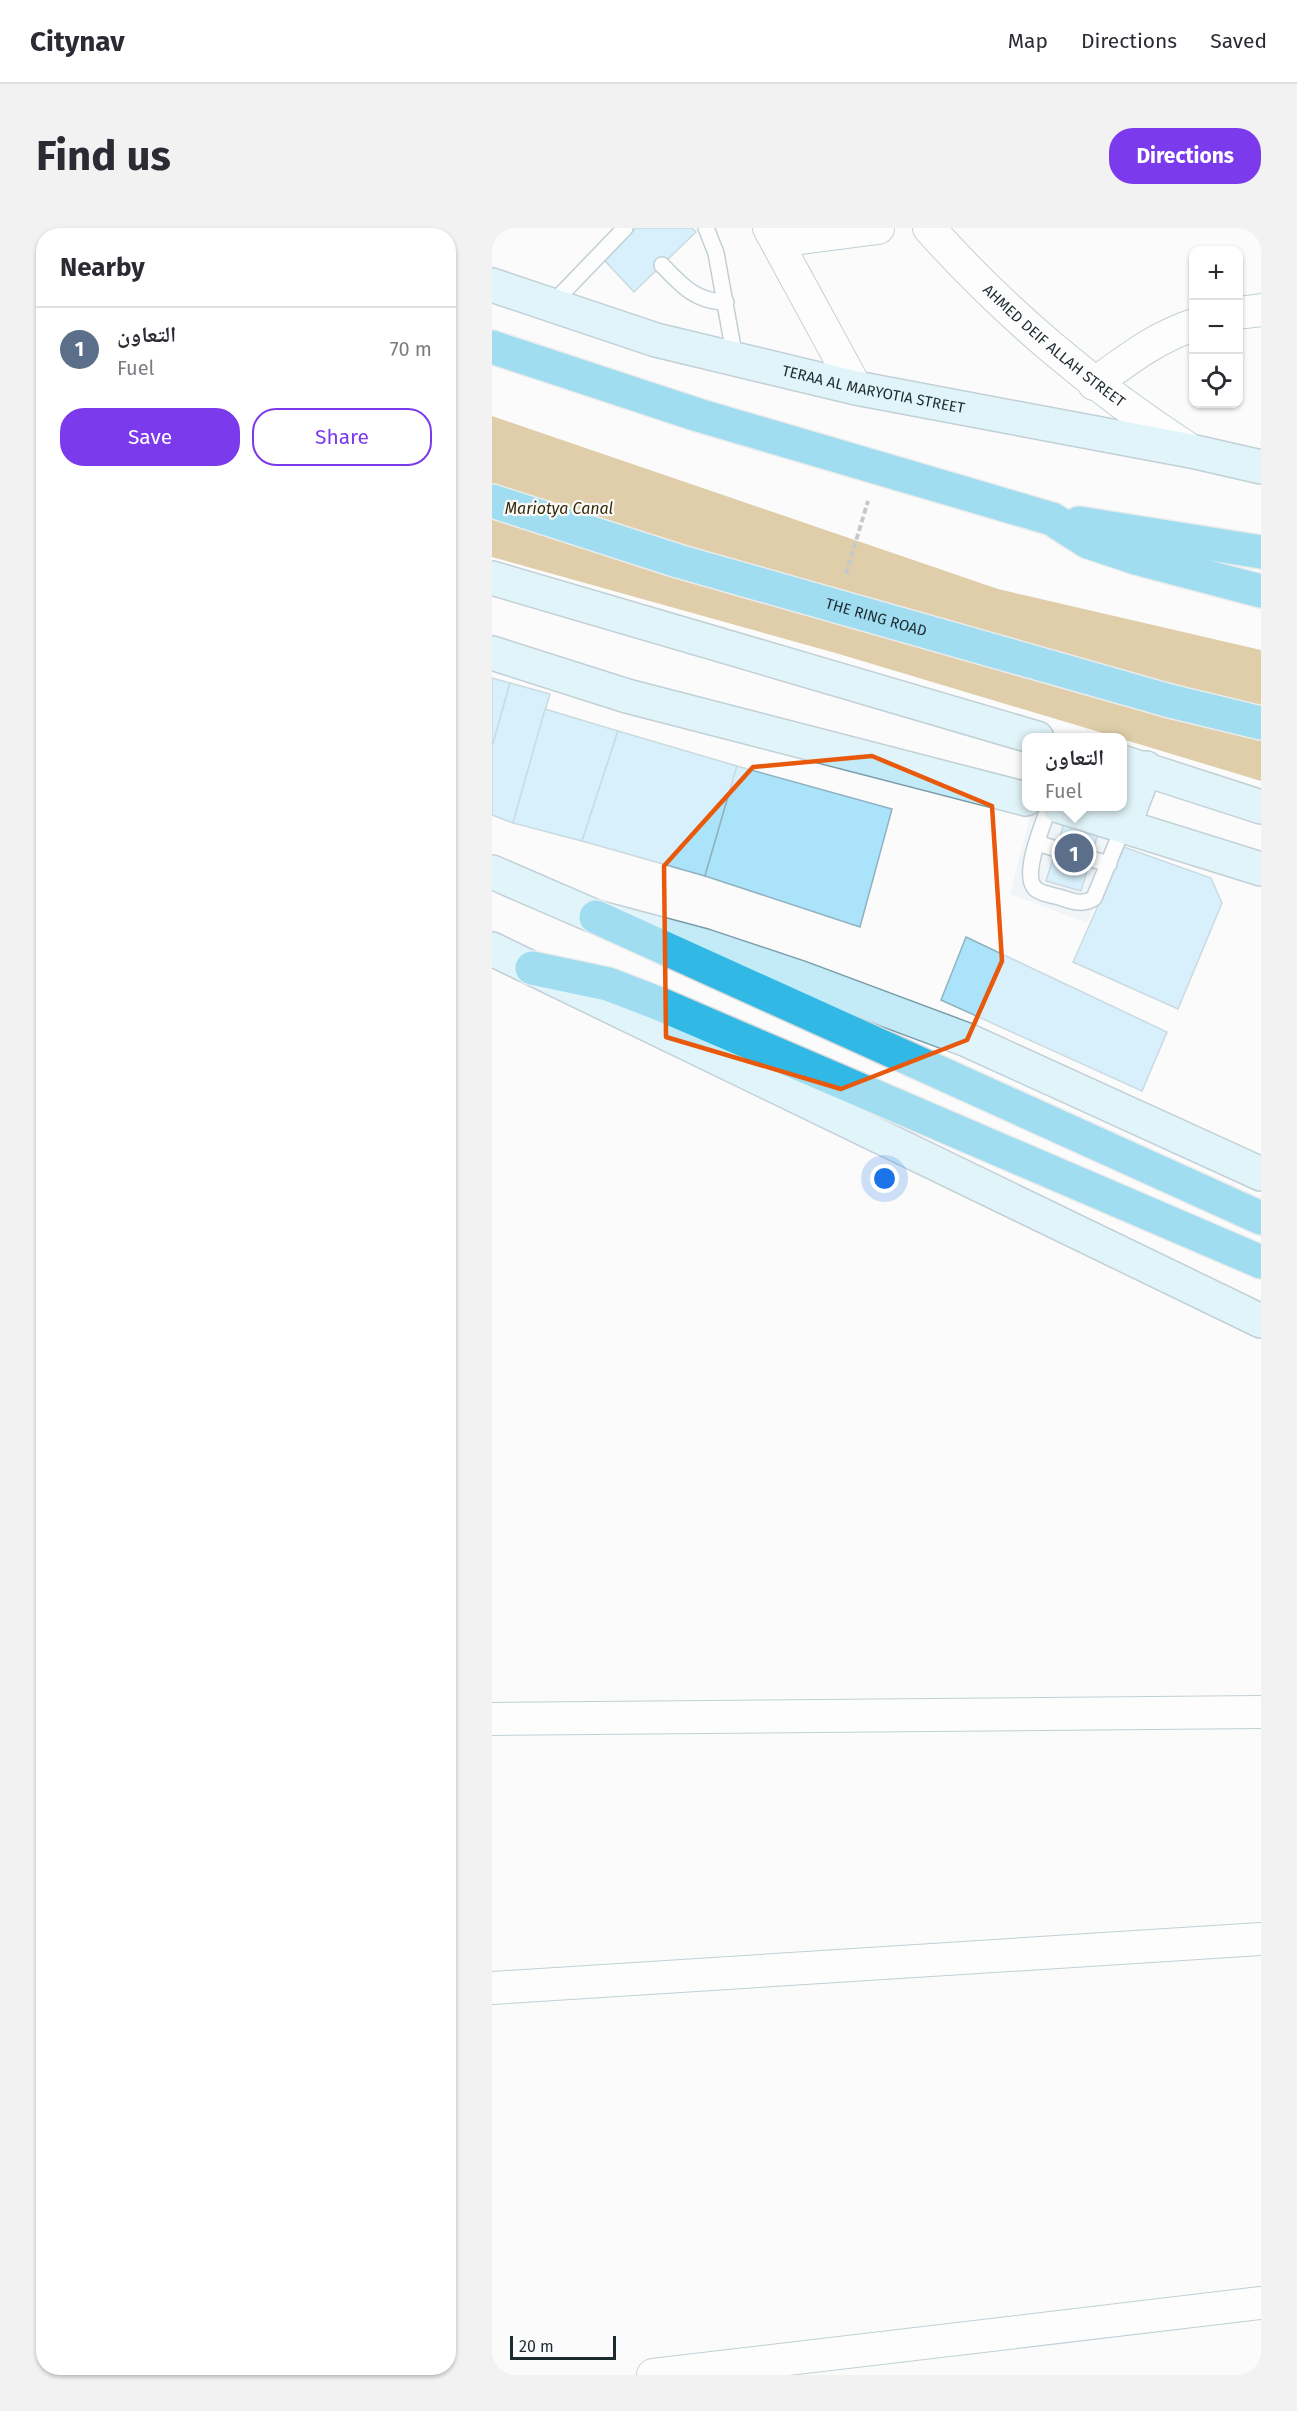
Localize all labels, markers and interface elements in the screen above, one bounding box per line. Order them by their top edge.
text: Citynav [30,25,125,58]
text: Map [1008,28,1048,54]
text: Directions [1081,28,1177,54]
text: Saved [1210,28,1267,54]
button: Directions [1109,128,1261,184]
text: Find us [36,131,171,181]
map controls [1189,246,1243,408]
button: + [1189,246,1243,300]
text: Nearby [60,252,145,283]
street label: AHMED DEIF ALLAH STREET [979,281,1129,411]
button: − [1189,300,1243,354]
text: التعاون [117,321,176,348]
text: 1 [75,337,84,361]
text: 70 m [390,337,432,361]
button: locate [1189,354,1243,408]
text: Fuel [117,356,154,380]
street label: TERAA AL MARYOTIA STREET [780,362,966,417]
button: Save [60,408,240,466]
button: Share [252,408,432,466]
water label: Mariotya Canal [505,499,613,518]
street label: THE RING ROAD [823,594,929,640]
popup [1022,733,1127,811]
text: التعاون [1045,744,1104,771]
text: Fuel [1045,779,1082,803]
pin: 1 [1054,830,1094,876]
your location [870,1164,899,1193]
scale bar [510,2333,616,2360]
text: 20 m [519,2337,554,2356]

